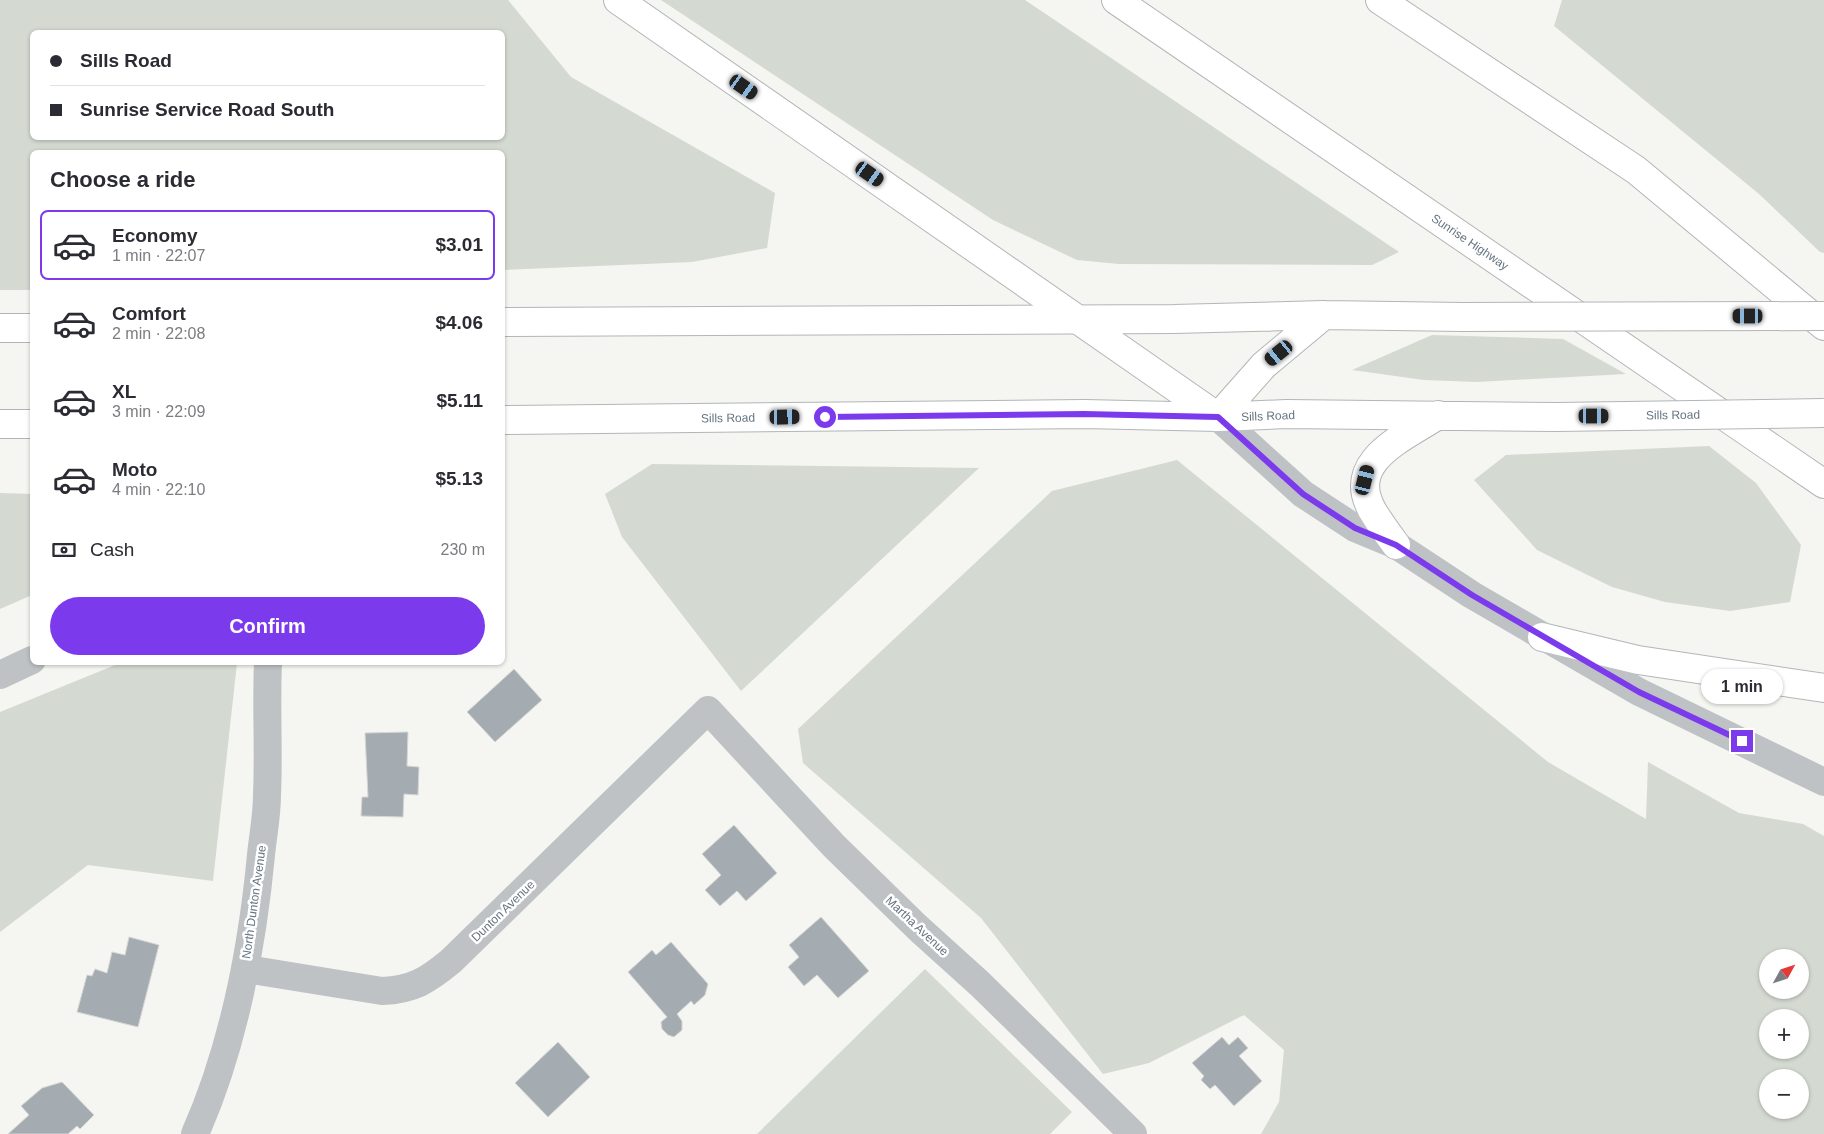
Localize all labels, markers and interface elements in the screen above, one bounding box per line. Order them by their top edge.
text: Sills Road [80,50,172,71]
car [727,72,760,102]
text: Sunrise Service Road South [80,99,334,120]
car [853,159,886,189]
text: Choose a ride [50,167,195,192]
street label: Sunrise Highway [1429,211,1511,273]
icon: car [52,223,97,268]
text: Economy [112,225,198,246]
text: $3.01 [435,234,483,255]
text: 1 min · 22:07 [112,247,205,264]
icon: car [52,301,97,346]
text: Comfort [112,303,186,324]
car [1733,309,1763,324]
text: $4.06 [435,312,483,333]
text: 2 min · 22:08 [112,325,205,342]
car [1262,338,1295,368]
icon: car [52,379,97,424]
text: XL [112,381,136,402]
text: $5.11 [437,390,483,411]
text: 3 min · 22:09 [112,403,205,420]
route start [814,406,836,428]
street label: Sills Road [1241,408,1295,424]
street label: Sills Road [1646,408,1700,422]
car [769,409,800,425]
car [1579,409,1609,424]
street label: Sills Road [701,411,755,425]
icon: car [52,457,97,502]
text: Moto [112,459,157,480]
car [1354,464,1375,496]
text: $5.13 [435,468,483,489]
text: 4 min · 22:10 [112,481,205,498]
icon: cash [50,536,78,564]
text: Cash [90,539,134,560]
text: 230 m [441,541,485,558]
button: Confirm [50,597,485,655]
callout: 1 min [1701,668,1783,704]
text: 1 min [1721,678,1763,695]
route end [1731,730,1753,752]
street label: North Dunton Avenue [239,844,269,960]
street label: Dunton Avenue [469,877,538,944]
street label: Martha Avenue [883,893,951,959]
north arrow [1759,949,1809,999]
map controls [1759,949,1809,1119]
button: + [1759,1009,1809,1059]
button: − [1759,1069,1809,1119]

